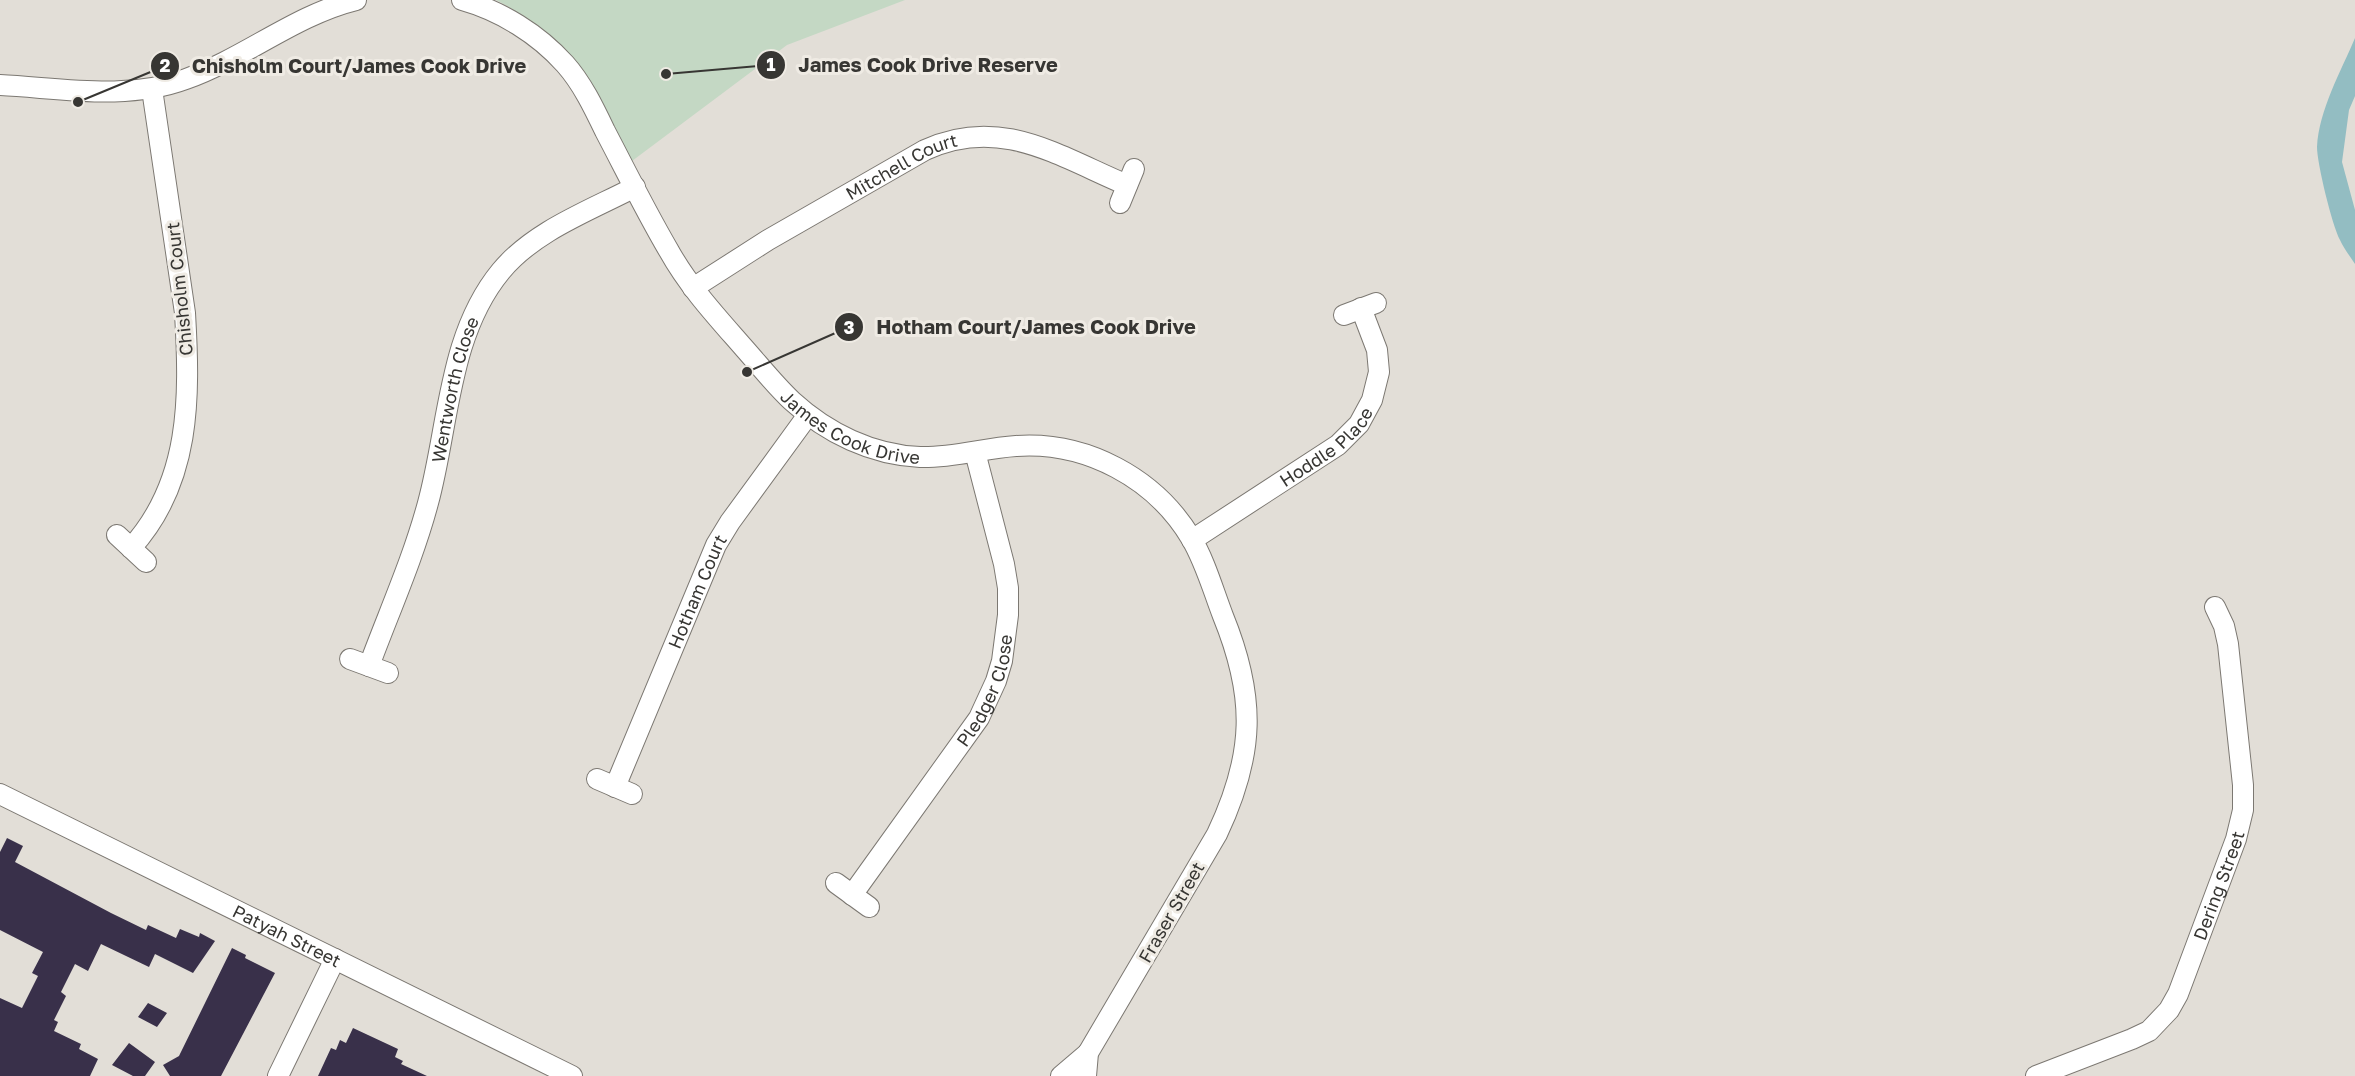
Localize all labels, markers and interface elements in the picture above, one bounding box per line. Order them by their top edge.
callout: James Cook Drive Reserve [756,46,1070,84]
callout: Chisholm Court/James Cook Drive [150,47,538,85]
text: James Cook Drive Reserve [798,52,1058,76]
text: Chisholm Court/James Cook Drive [192,53,526,77]
text: 1 [766,53,776,75]
text: 2 [160,54,171,76]
street label: Mitchell Court [842,128,959,204]
street label: Chisholm Court [161,221,197,357]
callout: Hotham Court/James Cook Drive [834,308,1207,346]
street label: Wentworth Close [426,313,483,464]
text: Hotham Court/James Cook Drive [876,314,1196,338]
text: 3 [844,316,855,338]
street label: James Cook Drive [776,385,921,468]
street label: Hoddle Place [1275,403,1377,491]
street label: Hotham Court [663,530,731,652]
street label: Pledger Close [951,633,1016,751]
street label: Dering Street [2188,829,2249,943]
street label: Fraser Street [1133,858,1209,966]
street label: Patyah Street [229,900,345,971]

